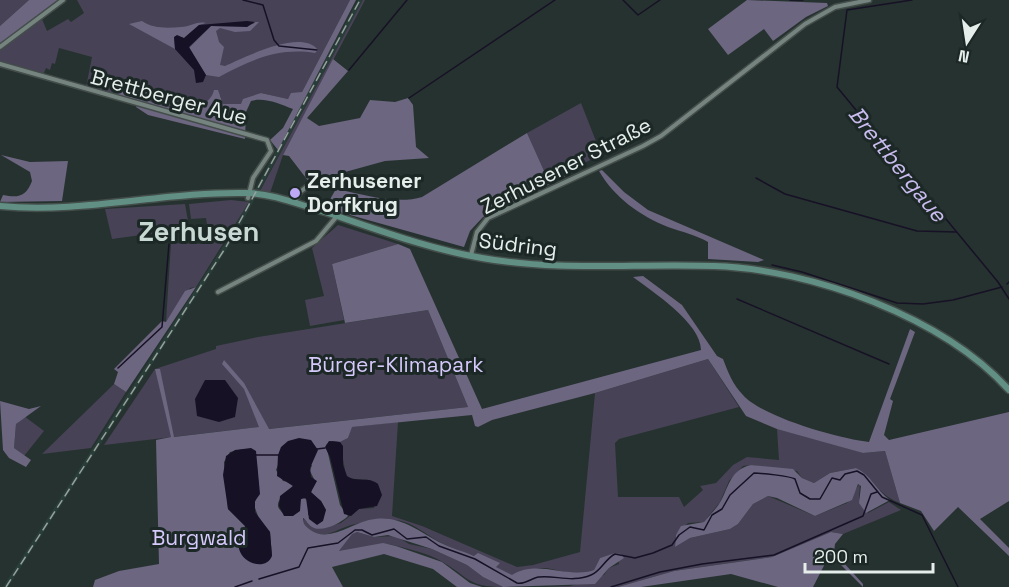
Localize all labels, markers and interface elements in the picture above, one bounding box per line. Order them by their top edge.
north arrow [937,12,997,72]
text: N [957,45,971,68]
street label: Brettberger Aue [88,63,250,130]
water label: Brettbergaue [843,100,954,228]
street label: Zerhusener Straße [476,111,655,220]
place label: Zerhusener Dorfkrug [307,167,422,218]
marker: Zerhusener Dorfkrug [288,186,302,200]
district label: Zerhusen [138,214,260,249]
street label: Südring [477,226,559,263]
park label: Bürger-Klimapark [308,351,484,378]
park label: Burgwald [151,524,247,551]
scale bar [805,536,932,574]
text: 200 m [814,545,868,568]

